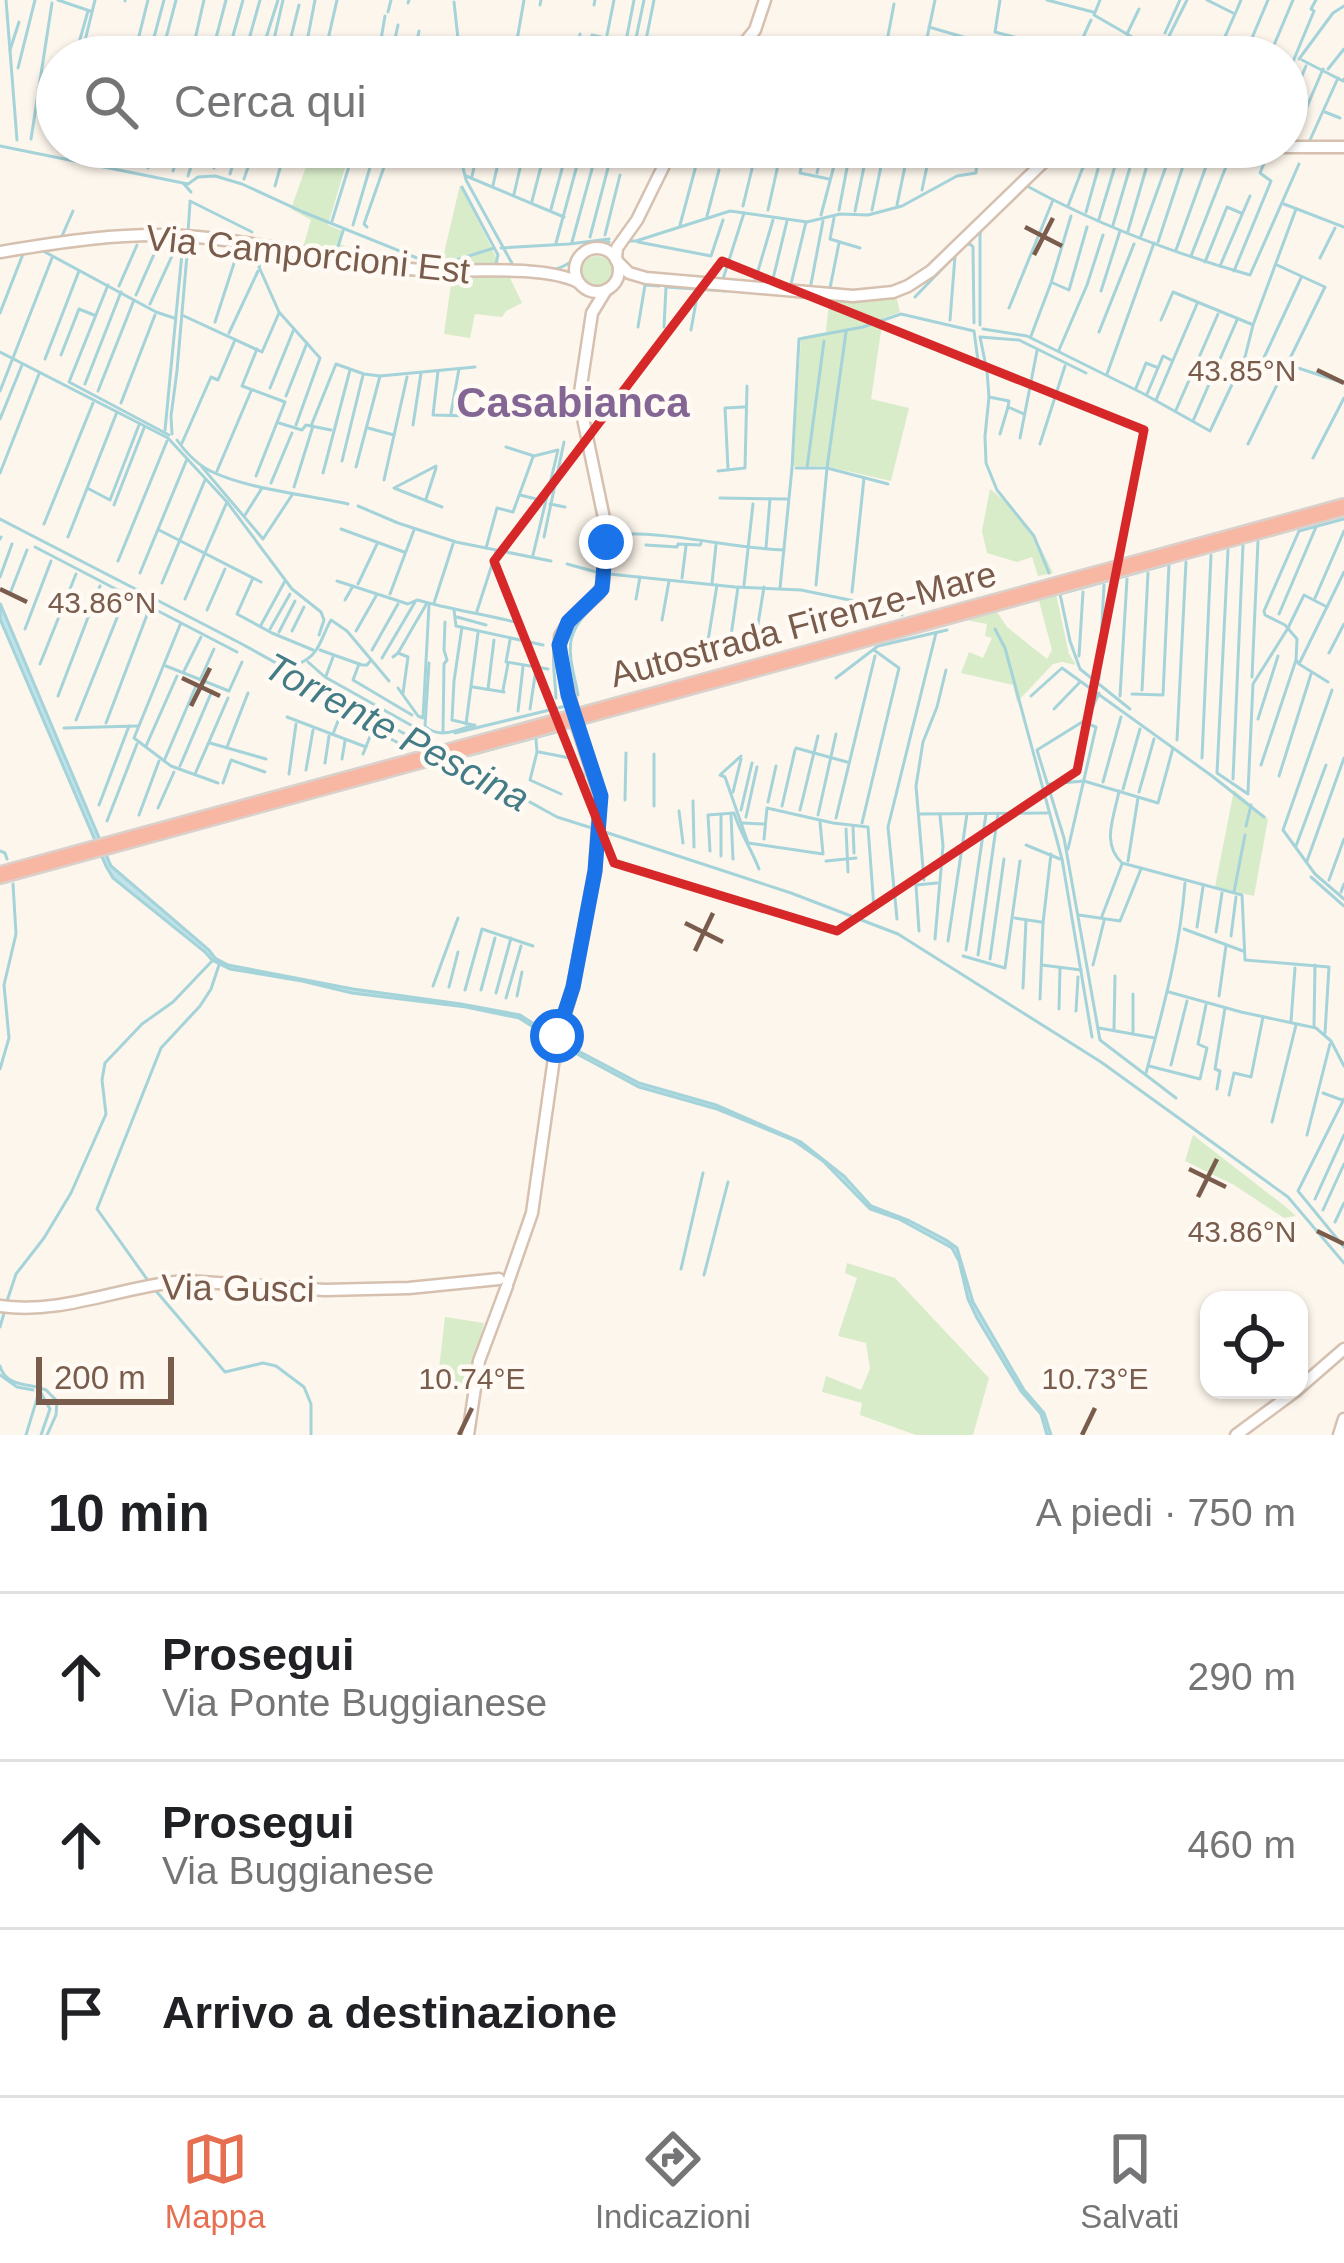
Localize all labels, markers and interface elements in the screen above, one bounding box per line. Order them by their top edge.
search box [36,36,1308,168]
icon: search [78,69,144,135]
text: Cerca qui [174,76,367,127]
street label: Via Camporcioni Est [144,217,472,291]
text: 43.85°N [1188,354,1296,387]
district label: Casabianca [456,379,690,426]
route end [579,515,633,569]
street label: Autostrada Firenze-Mare [605,553,1001,695]
text: 43.86°N [48,586,156,619]
water label: Torrente Pescina [257,644,537,820]
route start [530,1009,584,1063]
text: 43.86°N [1188,1215,1296,1248]
street label: Via Gusci [161,1266,315,1310]
map controls [1200,1291,1308,1399]
button: locate [1200,1291,1308,1399]
scale bar [36,1351,174,1404]
text: 200 m [54,1359,146,1396]
text: 10.74°E [418,1362,526,1395]
text: 10.73°E [1041,1362,1149,1395]
text: 10 min [48,1485,210,1542]
text: A piedi · 750 m [1036,1491,1296,1534]
text: Prosegui [162,1629,355,1680]
icon: ahead [48,1644,114,1710]
text: 290 m [1188,1655,1296,1698]
text: Via Ponte Buggianese [162,1681,547,1724]
text: Prosegui [162,1797,355,1848]
icon: ahead [48,1812,114,1878]
text: 460 m [1188,1823,1296,1866]
text: Via Buggianese [162,1849,435,1892]
icon: arrive [48,1980,114,2046]
text: Arrivo a destinazione [162,1987,617,2038]
tab: Mappa [165,2126,266,2236]
tab: Indicazioni [595,2126,751,2236]
tab: Salvati [1080,2126,1179,2236]

